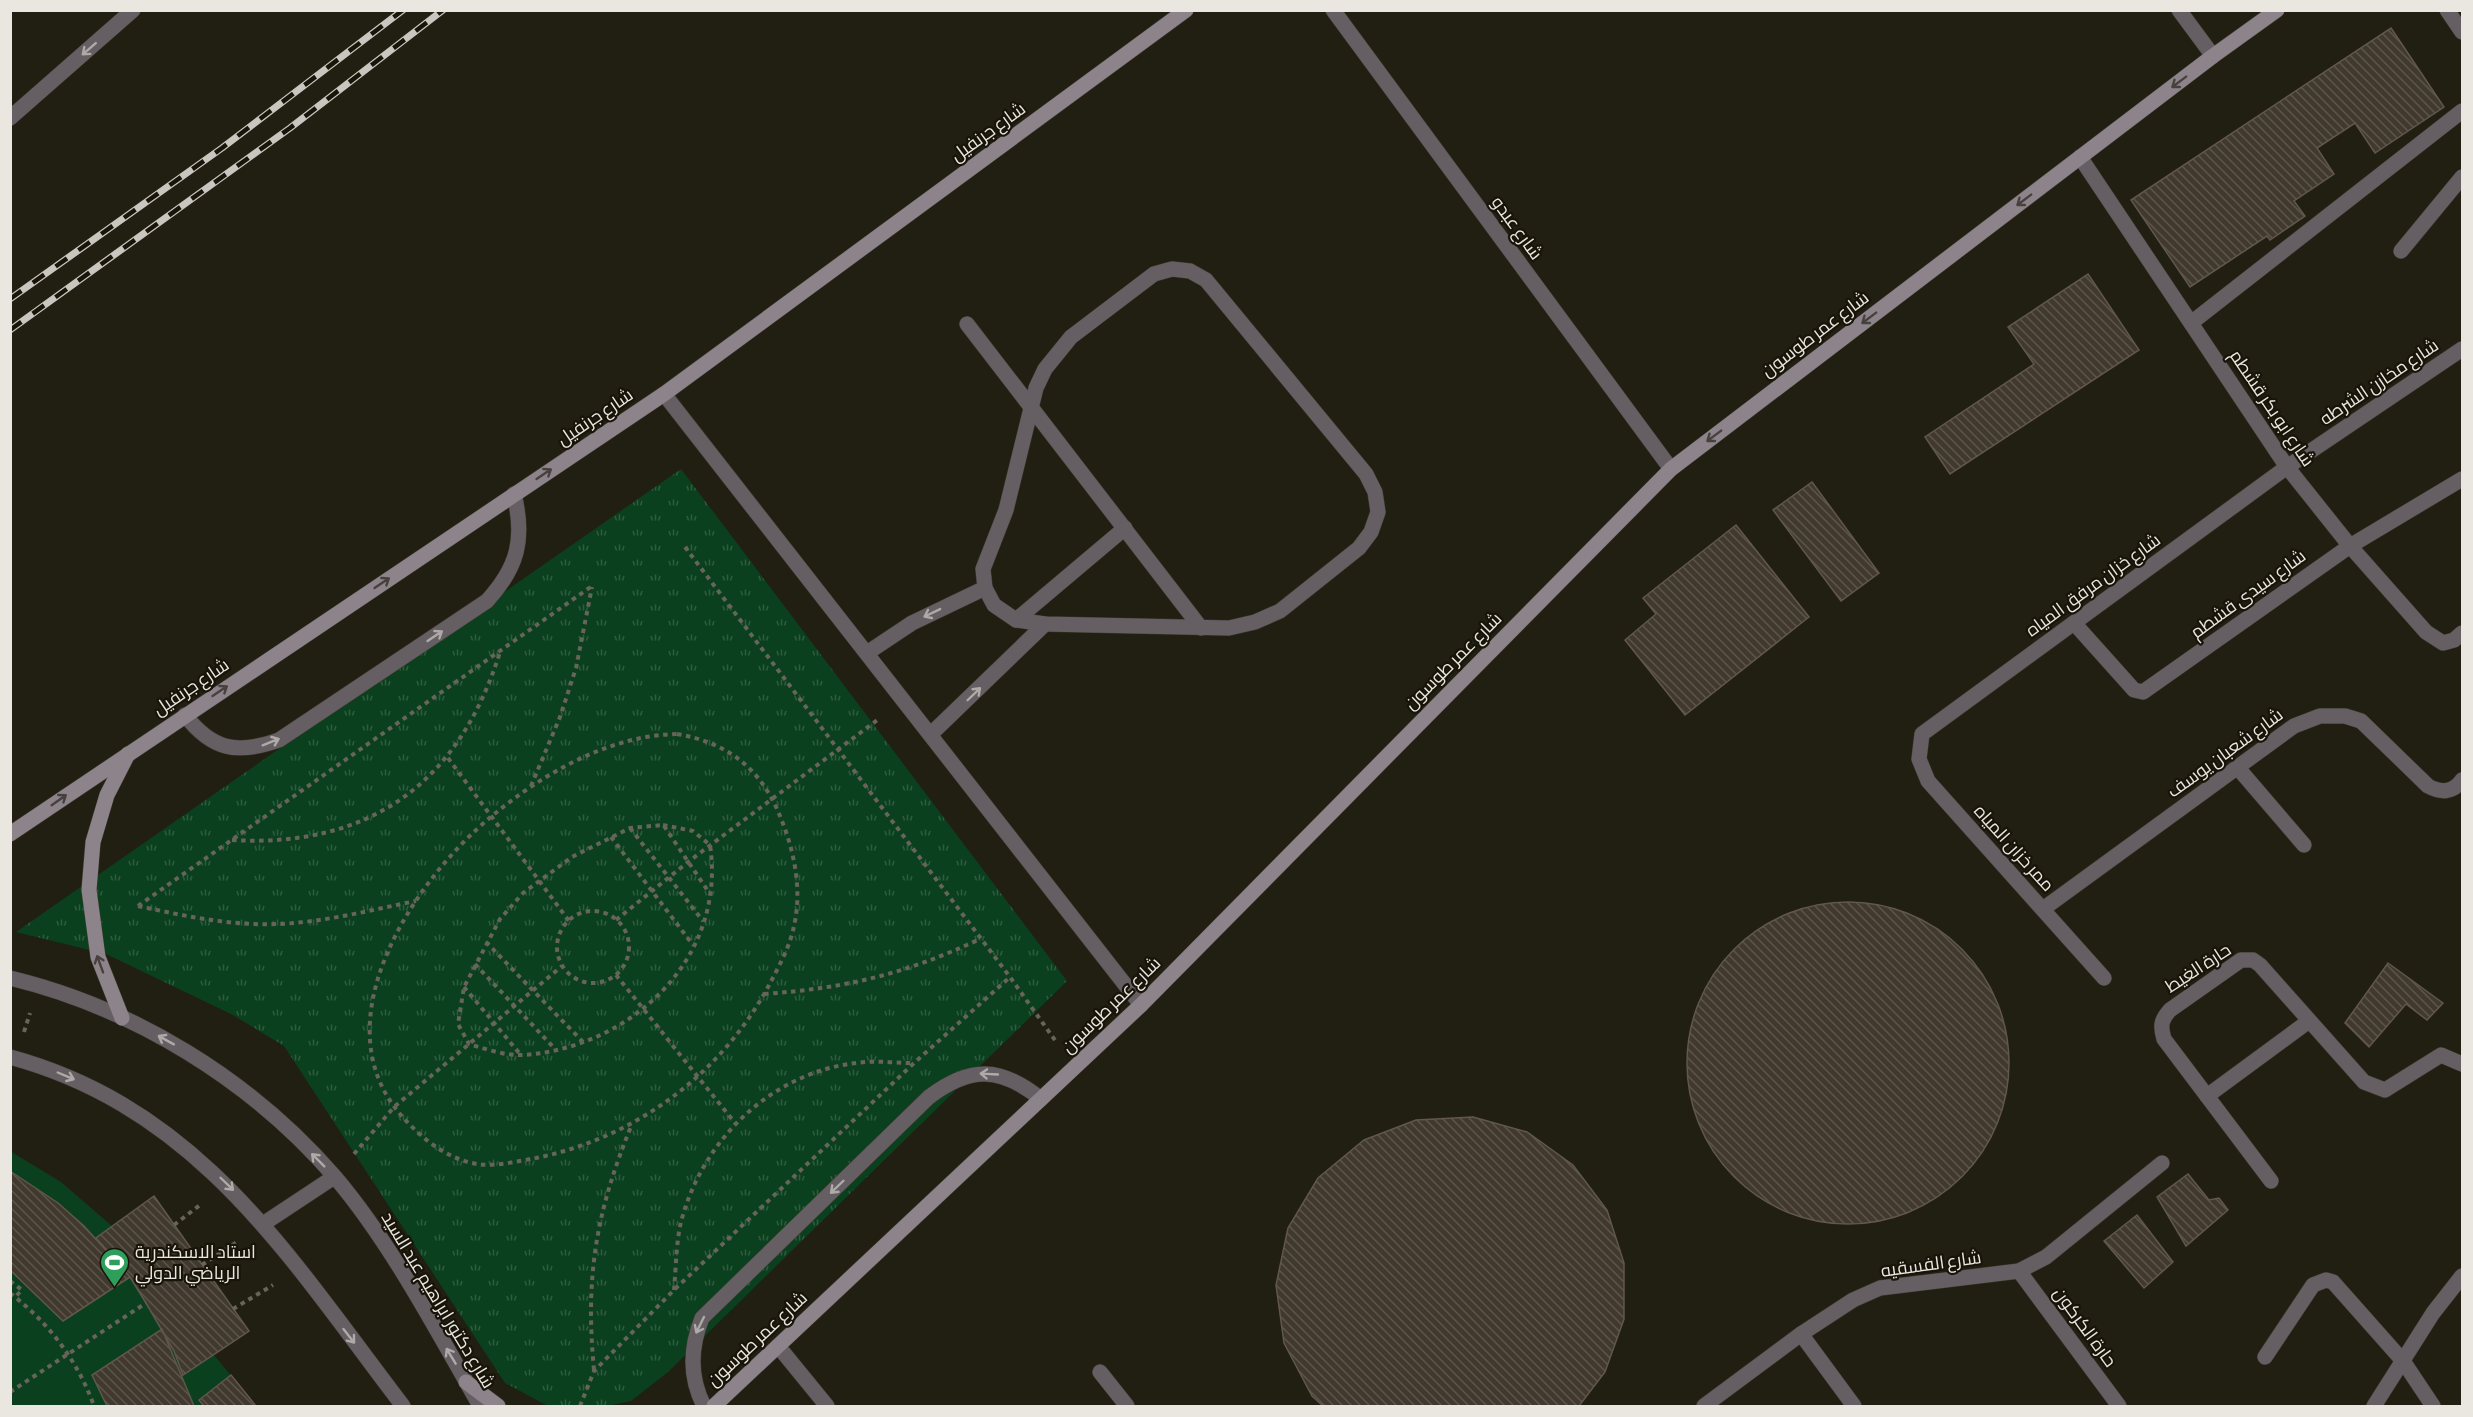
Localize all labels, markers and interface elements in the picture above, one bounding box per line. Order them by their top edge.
one-way arrow [82,42,97,56]
one-way arrow [2171,75,2187,88]
street label: شارع جرنفيل [946,98,1030,167]
street label: شارع عبدو [1486,192,1547,264]
one-way arrow [2016,193,2032,206]
street label: شارع عمر طوسون [1757,286,1874,382]
one-way arrow [1861,311,1877,324]
street label: شارع مخازن الشرطه [2315,334,2443,431]
street label: شارع ابو بكر قشطم [2224,345,2319,471]
street label: شارع جرنفيل [553,384,638,451]
one-way arrow [1706,430,1722,443]
one-way arrow [535,468,552,480]
street label: شارع خزان مرفق المياه [2021,529,2165,642]
street label: شارع سيدى قشطم [2186,545,2311,644]
one-way arrow [373,576,390,588]
one-way arrow [924,608,942,620]
street label: شارع عمر طوسون [1400,608,1507,715]
one-way arrow [426,630,442,642]
street label: شارع جرنفيل [149,654,234,721]
one-way arrow [211,685,228,697]
one-way arrow [966,688,981,702]
street label: شارع شعبان يوسف [2163,704,2288,803]
one-way arrow [262,736,280,747]
one-way arrow [50,794,67,807]
street label: ممر خزان المياه [1969,800,2059,896]
street label: حارة الغيط [2161,939,2235,997]
street label: شارع عمر طوسون [1057,952,1166,1058]
one-way arrow [94,955,105,973]
one-way arrow [158,1034,175,1046]
one-way arrow [980,1069,1000,1080]
one-way arrow [56,1071,74,1082]
one-way arrow [311,1153,326,1168]
one-way arrow [219,1177,234,1191]
one-way arrow [830,1179,845,1194]
street label: شارع دكتور ابراهيم عبد السيد [376,1208,500,1393]
place label: استاد الاسكندرية الرياضي الدولي [135,1241,256,1287]
sports icon: استاد الاسكندرية الرياضي الدولي [98,1246,130,1288]
street label: شارع الفسقيه [1879,1246,1983,1283]
street label: حارة الكركون [2049,1283,2121,1371]
street label: شارع عمر طوسون [702,1287,812,1392]
one-way arrow [694,1315,706,1333]
one-way arrow [343,1327,355,1343]
one-way arrow [445,1348,457,1365]

